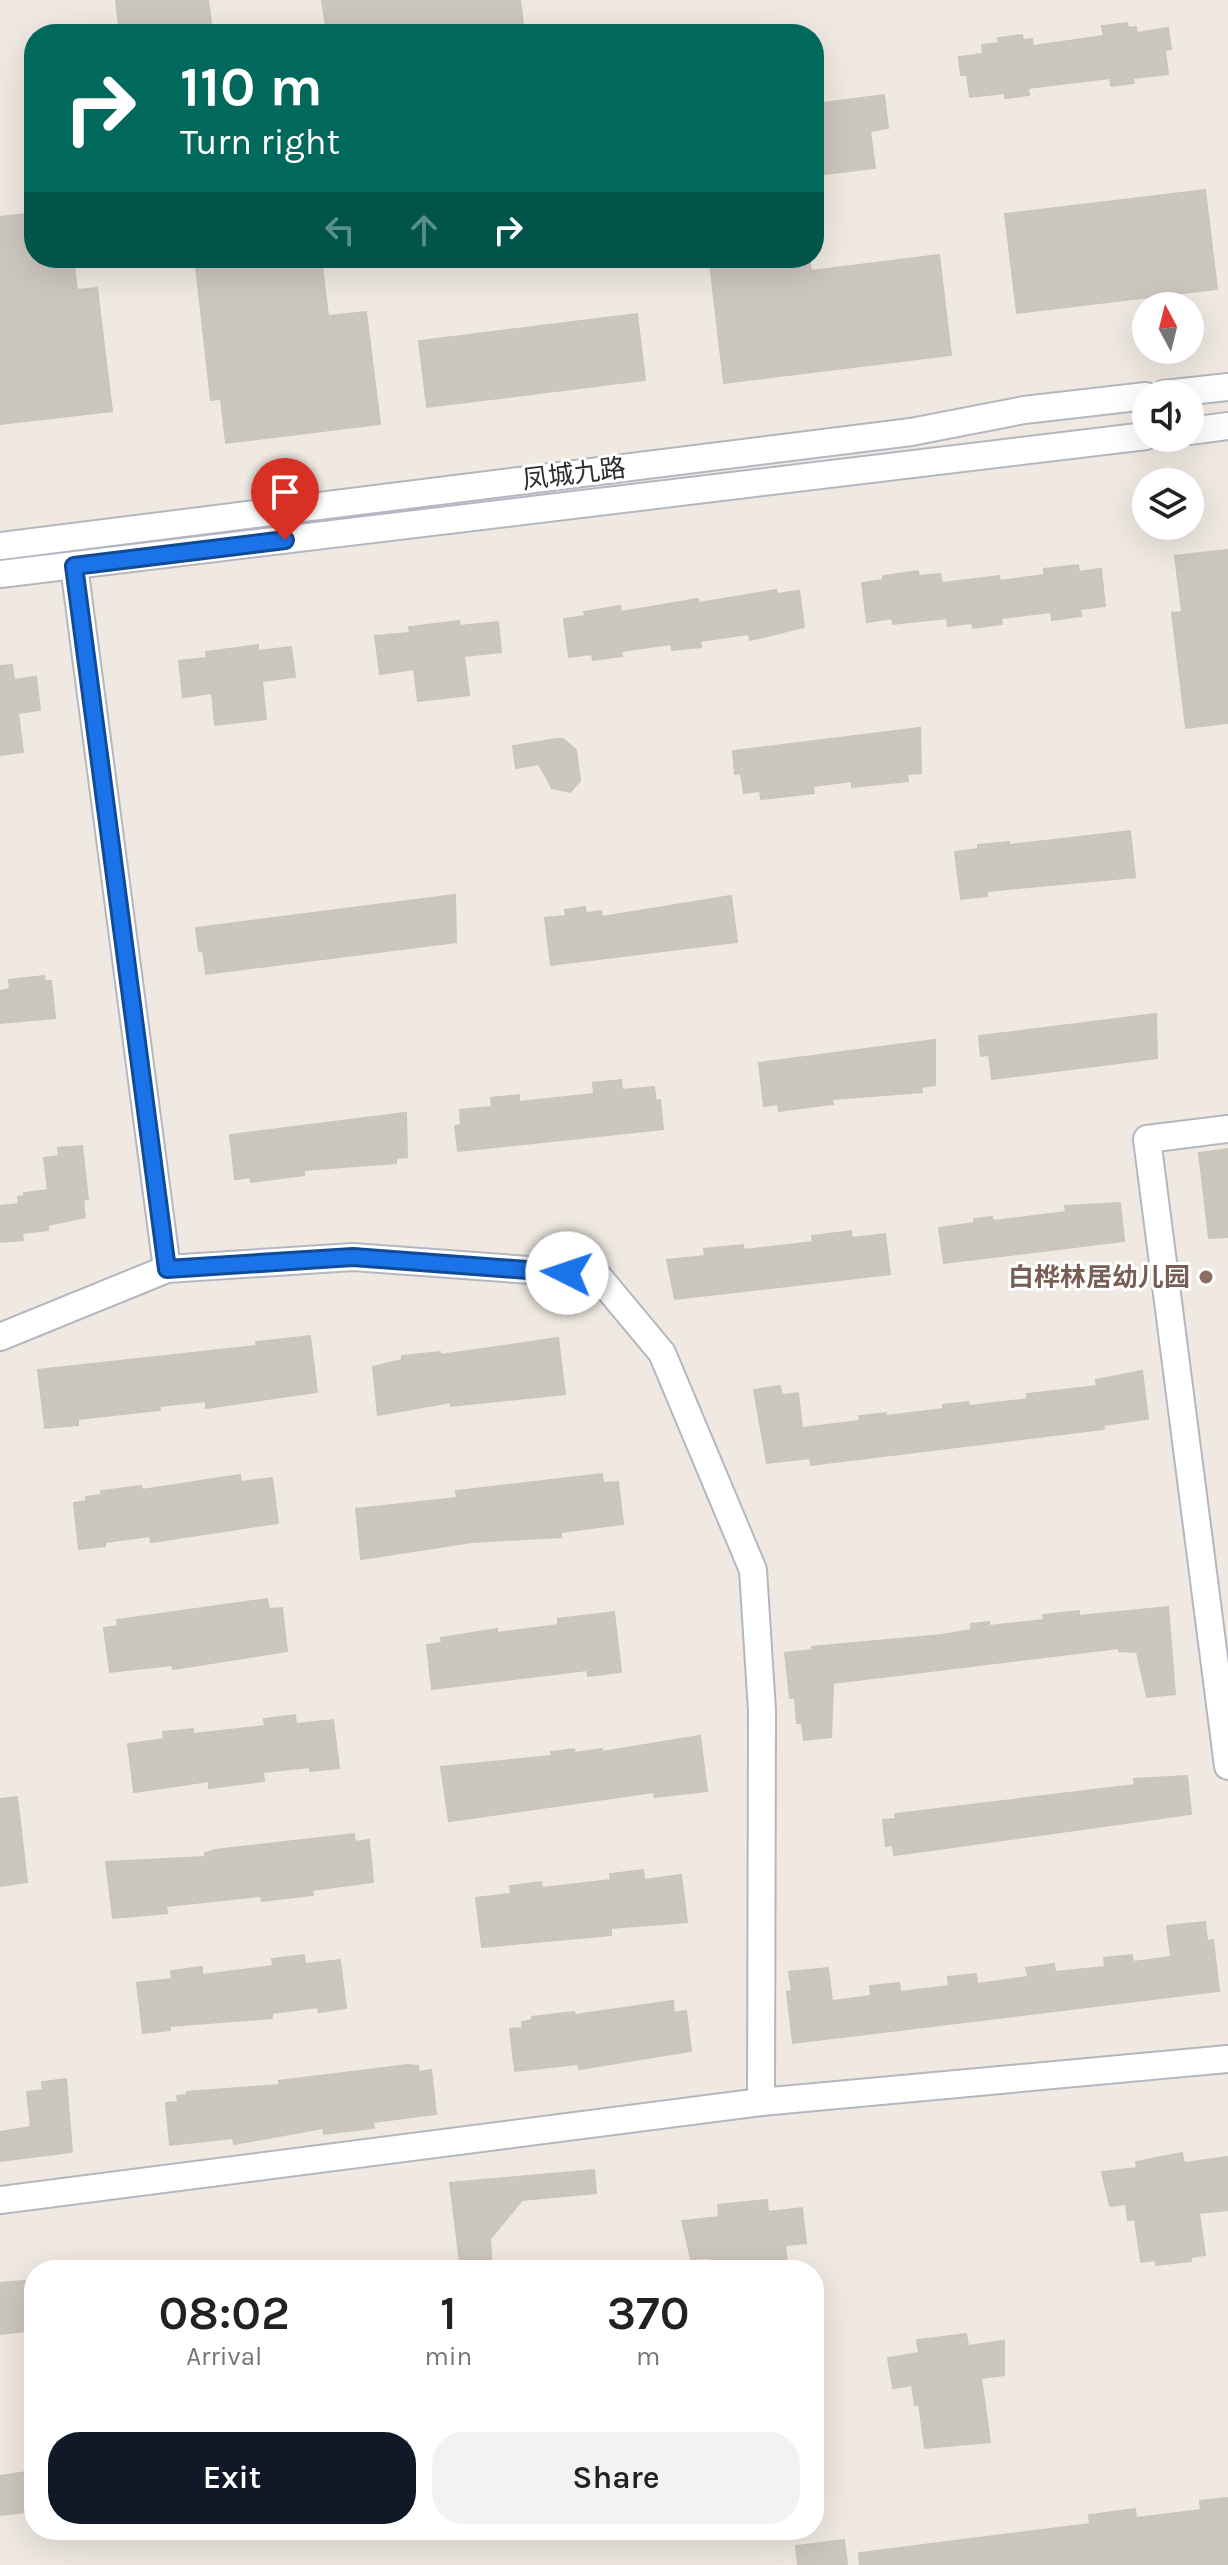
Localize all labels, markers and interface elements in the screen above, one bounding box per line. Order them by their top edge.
text: 110 m [180,54,323,119]
icon: right [48,56,152,160]
text: Turn right [180,121,340,163]
icon: left [318,208,362,252]
icon: ahead [402,208,446,252]
icon: right [486,208,530,252]
north arrow [1132,292,1204,364]
map controls [1132,292,1204,540]
button: sound [1132,380,1204,452]
street label: 凤城九路 [520,452,628,496]
pin [251,458,319,540]
button: layers [1132,468,1204,540]
icon: arrive [263,470,307,514]
position arrow [525,1231,609,1315]
place label: 白桦林居幼儿园 [1008,1262,1190,1293]
marker: 白桦林居幼儿园 [1197,1268,1215,1286]
text: 08:02 [158,2285,290,2341]
text: 1 [440,2285,457,2341]
text: 370 [607,2285,690,2341]
text: Arrival [186,2341,262,2372]
text: min [424,2341,472,2372]
text: m [636,2341,660,2372]
button: Exit [48,2432,416,2524]
button: Share [432,2432,800,2524]

